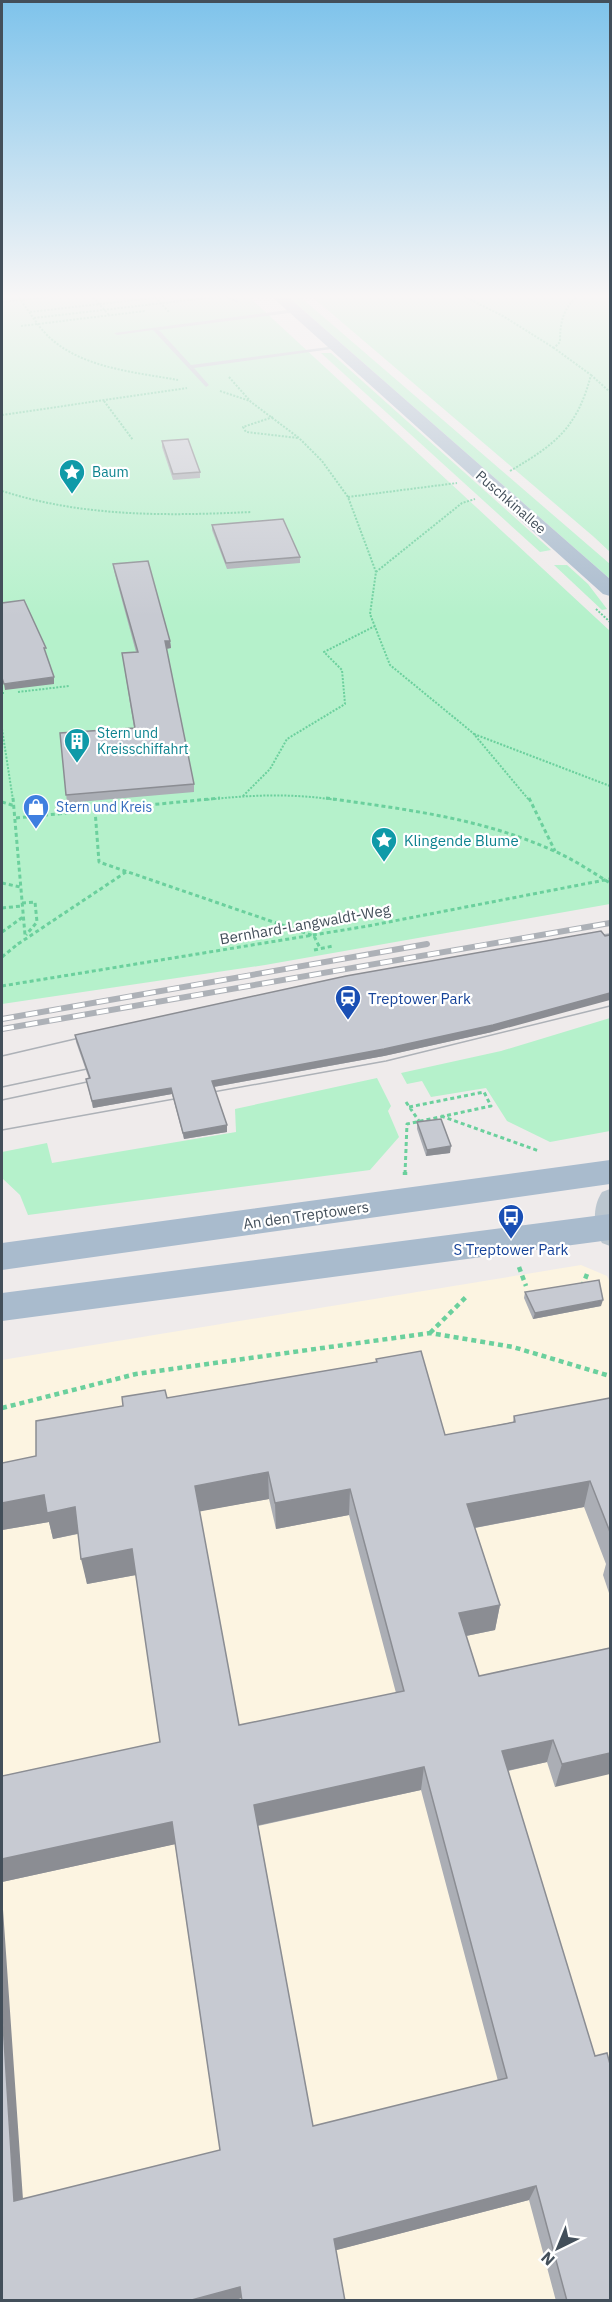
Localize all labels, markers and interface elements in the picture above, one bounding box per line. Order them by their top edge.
place icon: Baum [57,457,87,495]
place label: Baum [92,463,129,481]
street label: Puschkinallee [472,467,550,538]
place label: Stern und Kreisschiffahrt [97,724,189,758]
building icon: Stern und Kreisschiffahrt [62,726,92,764]
shop icon: Stern und Kreis [21,792,51,830]
place label: Stern und Kreis [56,798,152,816]
place icon: Klingende Blume [369,825,399,863]
place label: Klingende Blume [404,831,519,850]
street label: Bernhard-Langwaldt-Weg [218,900,392,948]
station icon: Treptower Park [333,983,363,1021]
place label: Treptower Park [368,989,471,1008]
street label: An den Treptowers [242,1197,370,1233]
bus stop icon: S Treptower Park [496,1202,526,1240]
place label: S Treptower Park [453,1240,569,1259]
north arrow [528,2218,588,2278]
text: N [537,2248,559,2270]

